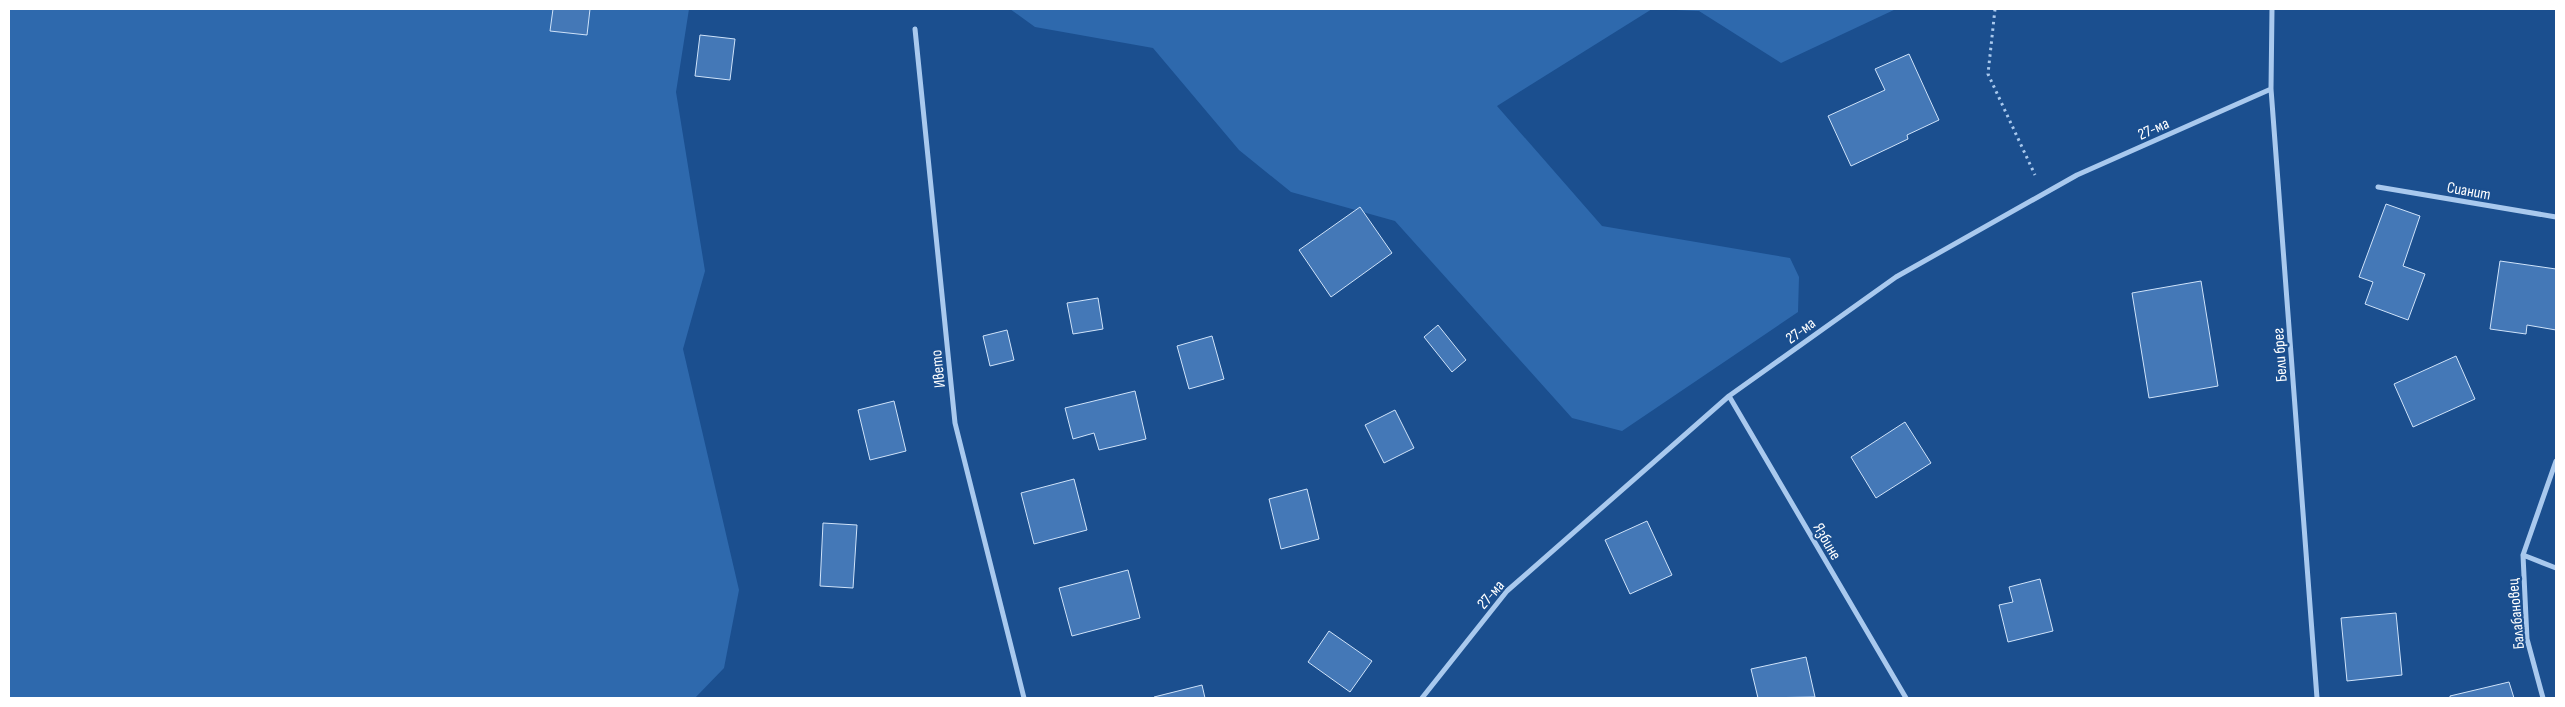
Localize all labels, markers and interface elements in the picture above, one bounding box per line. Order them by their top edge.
street label: 27-ма [2135,114,2172,145]
street label: Сианит [2445,178,2492,205]
street label: 27-ма [1782,314,1819,348]
street label: Бели брег [2269,327,2292,382]
street label: Ивето [927,349,950,389]
street label: Язбине [1809,520,1845,564]
street label: 27-ма [1473,577,1509,613]
street label: Балабановец [2504,577,2529,650]

